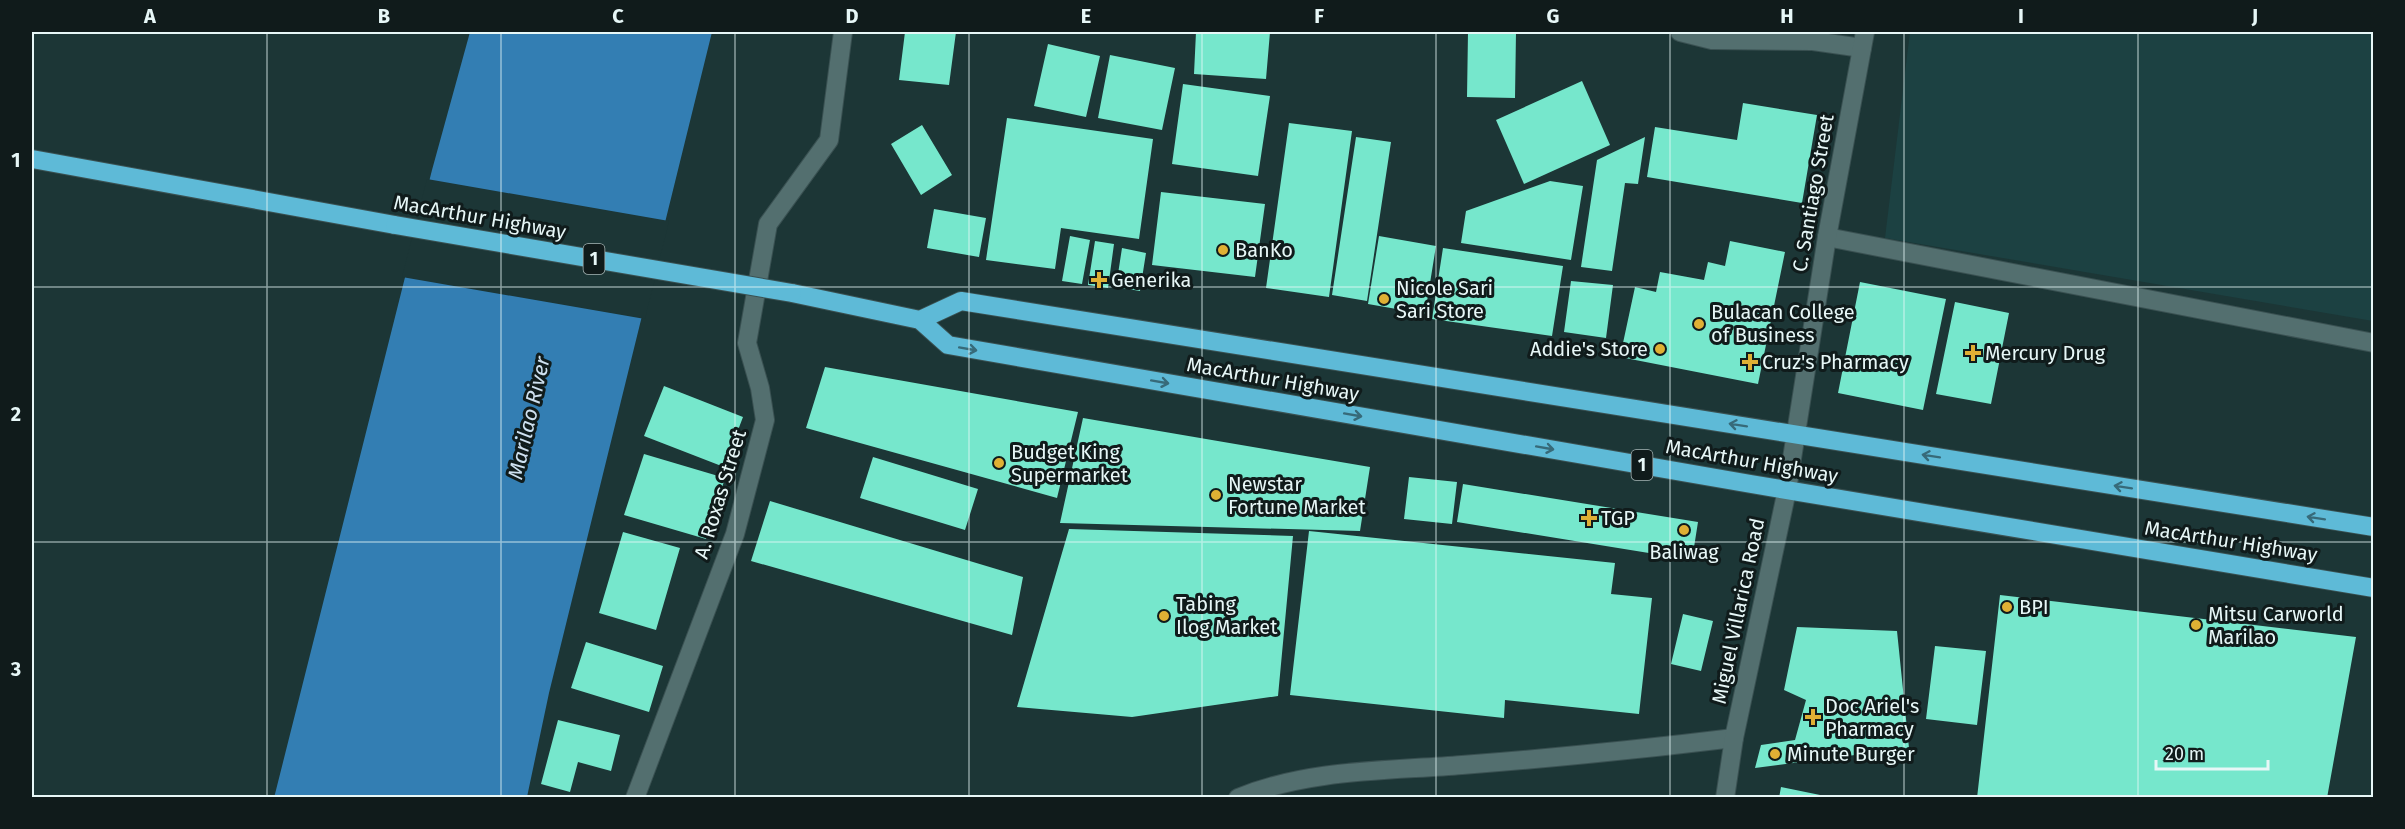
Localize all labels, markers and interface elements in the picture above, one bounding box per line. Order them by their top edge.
text: A [143,4,157,28]
text: B [378,4,390,28]
text: C [612,4,624,28]
text: D [845,4,859,28]
text: E [1081,4,1091,28]
text: F [1314,4,1324,28]
text: G [1547,4,1559,28]
text: H [1780,4,1794,28]
text: I [2018,4,2024,28]
text: J [2251,4,2258,28]
street label: C. Santiago Street [1787,112,1839,274]
text: 1 [11,148,21,172]
street label: MacArthur Highway [392,190,568,244]
place label: BanKo [1235,238,1293,262]
marker: BanKo [1216,243,1230,257]
road number: 1 [584,244,604,274]
place label: Generika [1111,268,1191,292]
marker: Generika [1092,273,1106,287]
place label: Nicole Sari Sari Store [1396,276,1493,323]
marker: Nicole Sari Sari Store [1377,292,1391,306]
place label: Bulacan College of Business [1711,300,1855,347]
marker: Bulacan College of Business [1692,317,1706,331]
place label: Addie's Store [1530,337,1648,361]
place label: Mercury Drug [1985,341,2106,365]
marker: Addie's Store [1653,342,1667,356]
one-way arrow [958,343,978,354]
marker: Mercury Drug [1966,346,1980,360]
place label: Cruz's Pharmacy [1762,350,1909,374]
street label: MacArthur Highway [1185,352,1361,406]
water label: Marilao River [502,353,556,482]
marker: Cruz's Pharmacy [1743,355,1757,369]
one-way arrow [1150,377,1170,388]
text: 2 [11,402,21,426]
one-way arrow [1342,410,1362,421]
one-way arrow [1729,419,1749,430]
street label: A. Roxas Street [689,426,751,562]
street label: MacArthur Highway [1664,434,1840,488]
place label: Budget King Supermarket [1011,440,1129,487]
one-way arrow [1534,443,1554,454]
road number: 1 [1632,450,1652,480]
one-way arrow [1921,450,1941,461]
marker: Budget King Supermarket [992,456,1006,470]
place label: Newstar Fortune Market [1228,472,1366,519]
one-way arrow [2114,481,2134,492]
marker: Newstar Fortune Market [1209,488,1223,502]
place label: TGP [1601,506,1635,530]
marker: TGP [1582,511,1596,525]
one-way arrow [2306,512,2326,523]
street label: MacArthur Highway [2143,515,2319,567]
street label: Miguel Villarica Road [1707,516,1769,706]
marker: Baliwag [1677,523,1691,537]
place label: Baliwag [1649,540,1719,564]
place label: Tabing Ilog Market [1176,592,1278,639]
place label: BPI [2019,595,2049,619]
marker: BPI [2000,600,2014,614]
place label: Mitsu Carworld Marilao [2208,602,2344,649]
marker: Tabing Ilog Market [1157,609,1171,623]
marker: Mitsu Carworld Marilao [2189,618,2203,632]
text: 3 [10,657,21,681]
place label: Doc Ariel's Pharmacy [1825,694,1919,741]
marker: Doc Ariel's Pharmacy [1806,710,1820,724]
scale bar [2156,733,2268,771]
place label: Minute Burger [1787,742,1915,766]
text: 20 m [2165,743,2204,765]
marker: Minute Burger [1768,747,1782,761]

